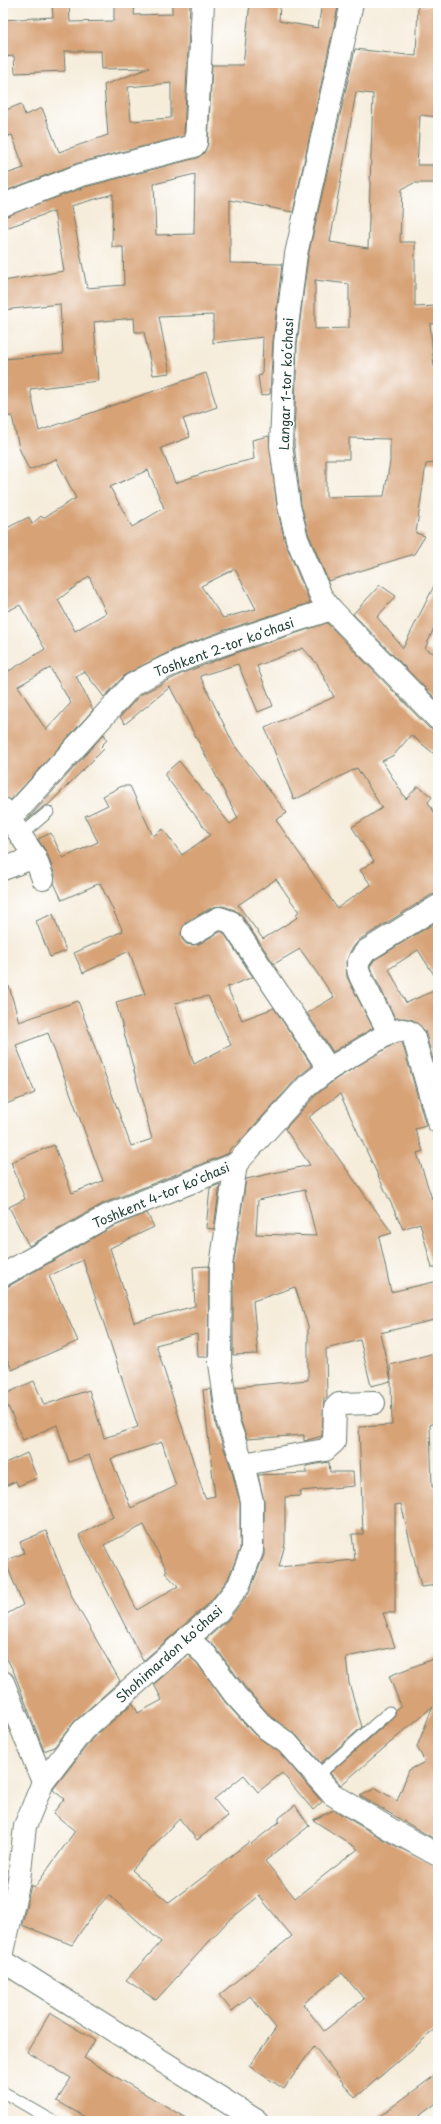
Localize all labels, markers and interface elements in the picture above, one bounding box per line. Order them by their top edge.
street label: Langar 1-tor koʻchasi [274,317,297,451]
street label: Toshkent 2-tor koʻchasi [151,612,297,681]
street label: Toshkent 4-tor koʻchasi [89,1157,232,1232]
street label: Shohimardon koʻchasi [111,1601,226,1707]

